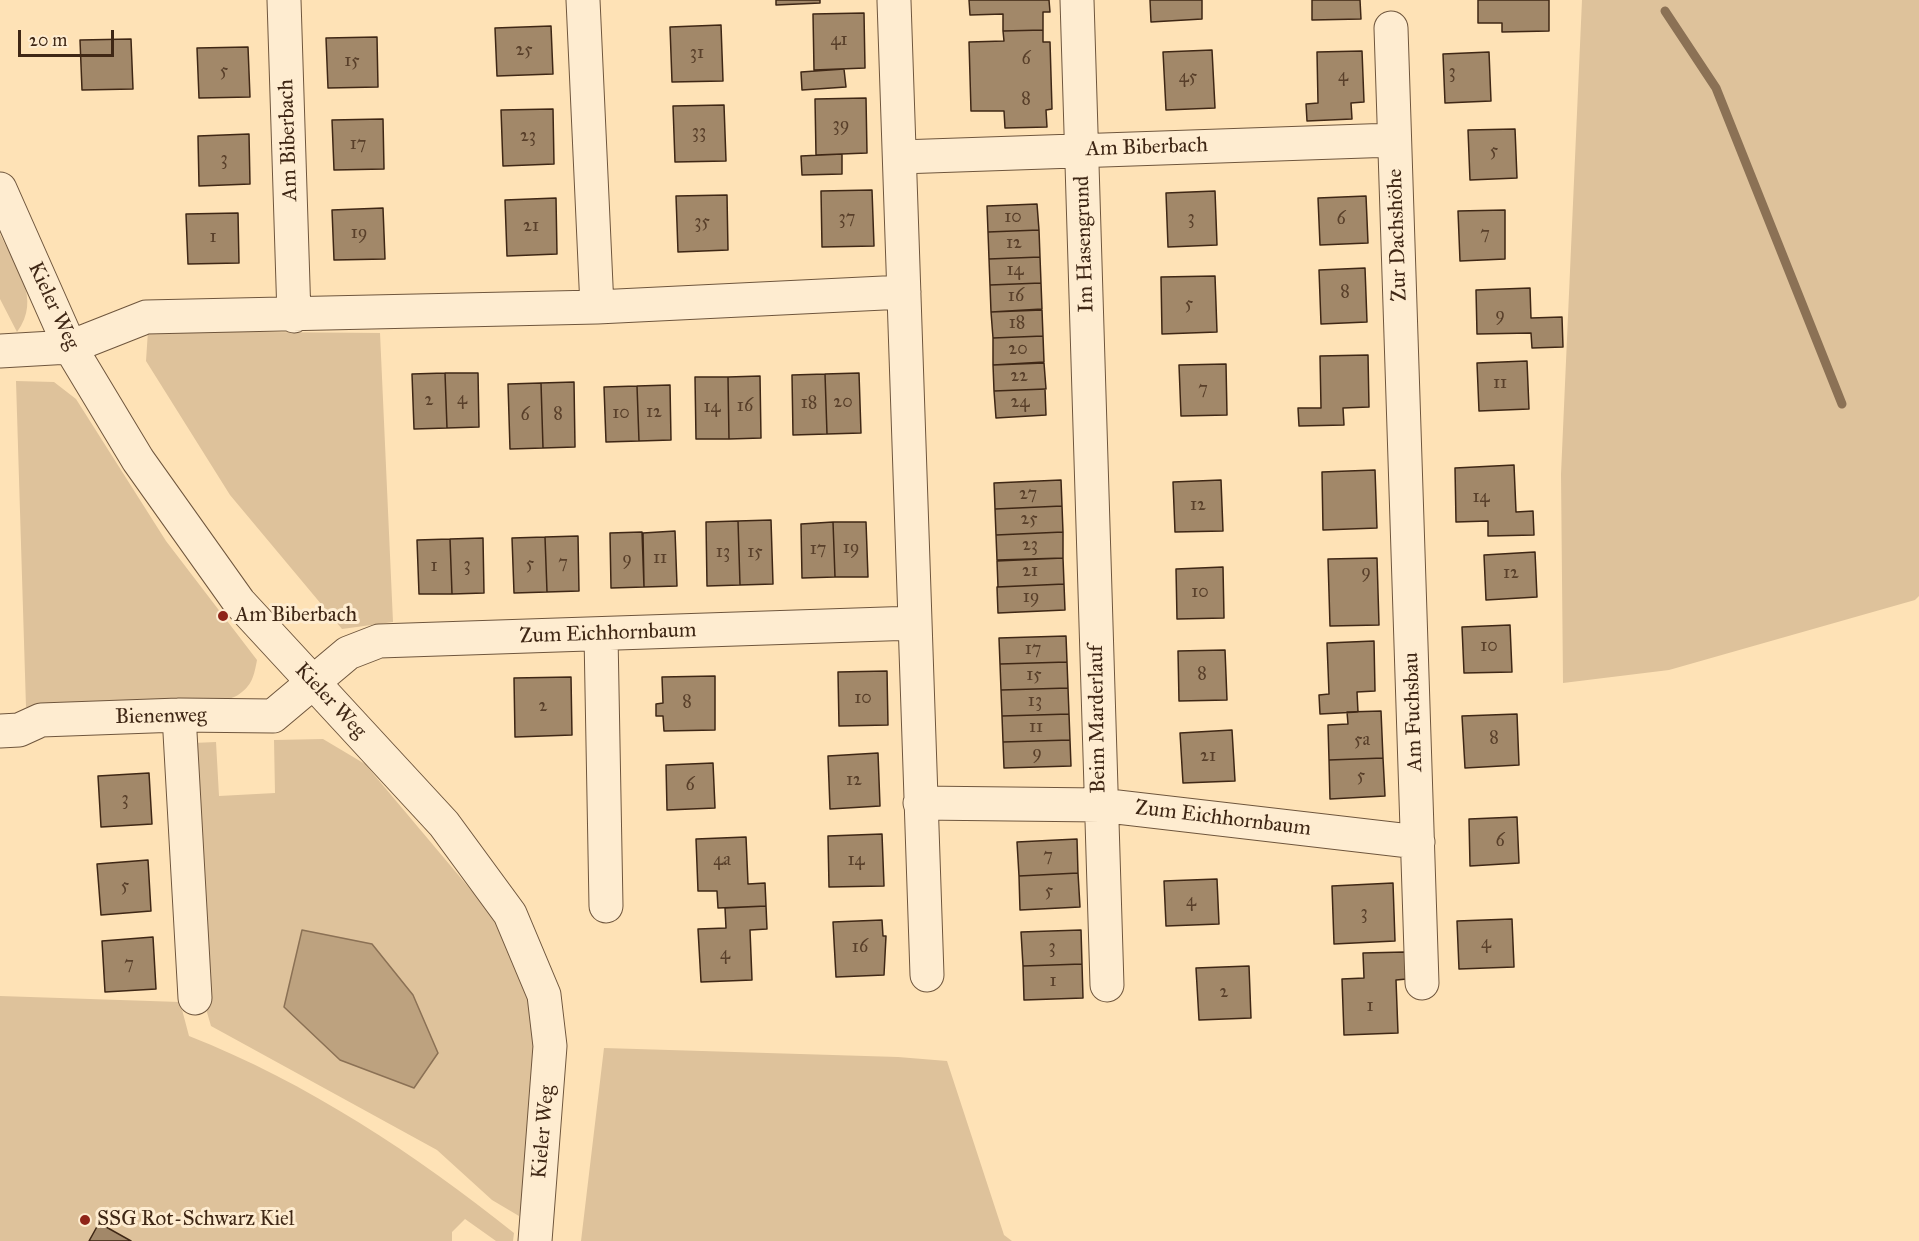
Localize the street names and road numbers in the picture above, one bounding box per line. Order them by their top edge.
street label: Am Biberbach [274,78,304,202]
street label: Am Biberbach [1085,133,1209,163]
street label: Zur Dachshöhe [1383,168,1413,302]
street label: Im Hasengrund [1070,175,1100,313]
street label: Kieler Weg [22,258,84,354]
street label: Zum Eichhornbaum [519,618,697,650]
street label: Beim Marderlauf [1084,644,1112,794]
street label: Am Fuchsbau [1399,652,1429,772]
street label: Kieler Weg [289,658,371,744]
street label: Bienenweg [115,704,207,730]
street label: Zum Eichhornbaum [1134,796,1312,842]
street label: Kieler Weg [527,1084,561,1180]

